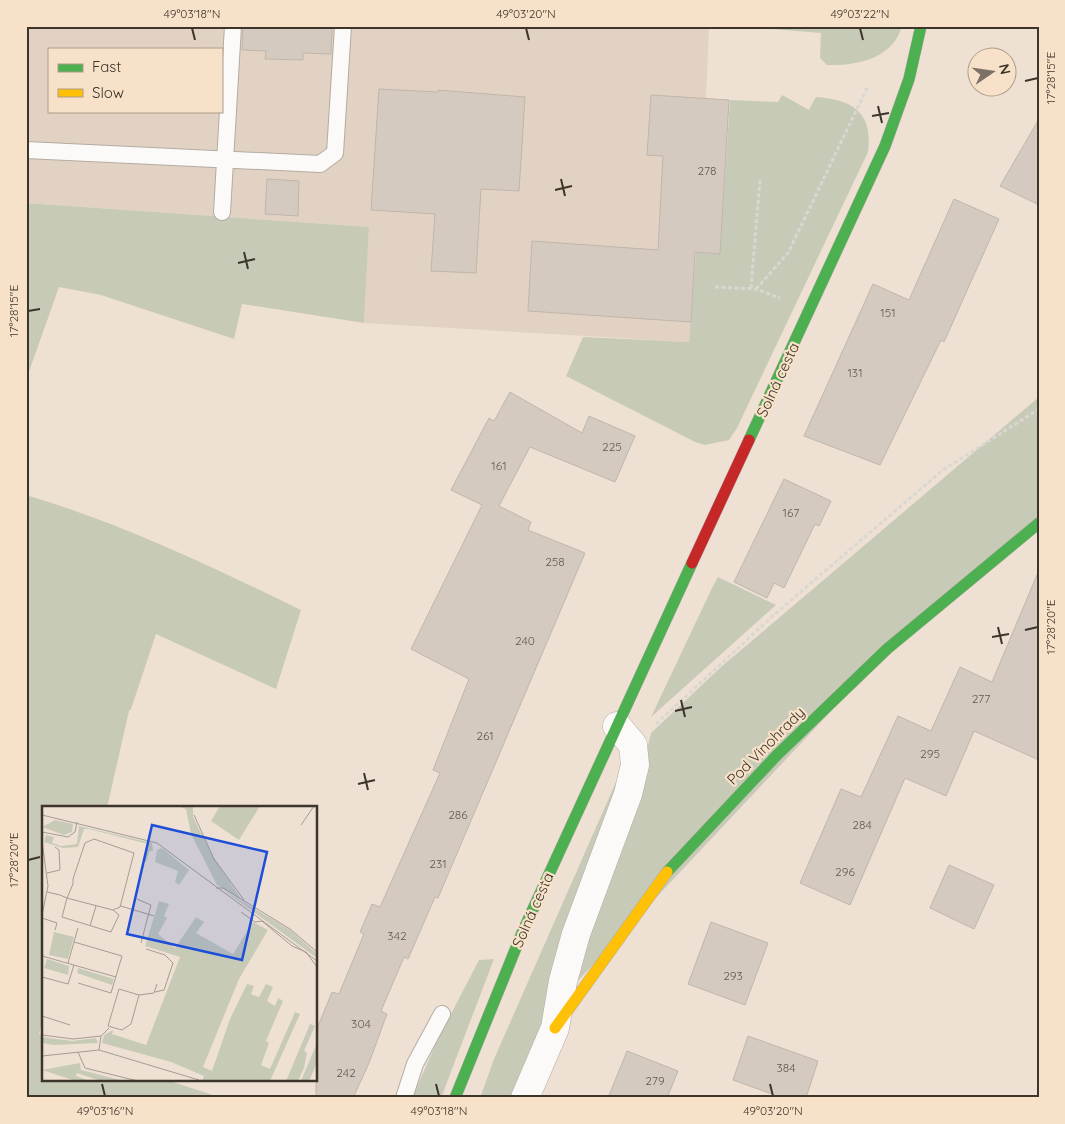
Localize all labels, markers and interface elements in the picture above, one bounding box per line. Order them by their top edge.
text: 49°03'18"N [164,6,220,21]
text: 49°03'20"N [496,6,556,21]
text: 49°03'22"N [830,6,890,21]
legend [48,48,222,112]
north arrow [968,48,1018,98]
text: 17°28'15"E [1043,52,1058,104]
text: Fast [92,57,121,76]
text: N [995,62,1015,76]
text: Slow [92,83,124,102]
house number: 278 [697,163,717,178]
text: 17°28'15"E [6,285,21,337]
house number: 151 [880,305,896,320]
street label: Solná cesta [752,339,803,420]
house number: 131 [847,365,863,380]
house number: 225 [602,439,622,454]
house number: 161 [491,458,507,473]
house number: 167 [782,505,800,520]
house number: 258 [545,554,565,569]
text: 17°28'20"E [1043,599,1058,655]
house number: 240 [515,633,535,648]
house number: 277 [972,691,990,706]
street label: Pod Vinohrady [723,703,809,789]
house number: 261 [476,728,494,743]
house number: 295 [920,746,940,761]
inset map [42,806,318,1082]
house number: 286 [448,807,468,822]
house number: 284 [852,817,872,832]
text: 17°28'20"E [6,832,21,888]
house number: 231 [429,856,447,871]
house number: 296 [835,864,855,879]
street label: Solná cesta [508,869,558,950]
house number: 342 [387,928,407,943]
house number: 293 [723,968,743,983]
house number: 304 [351,1016,371,1031]
house number: 384 [776,1060,796,1075]
house number: 242 [336,1065,356,1080]
house number: 279 [645,1073,665,1088]
text: 49°03'16"N [77,1103,133,1118]
text: 49°03'18"N [411,1103,467,1118]
text: 49°03'20"N [743,1103,803,1118]

